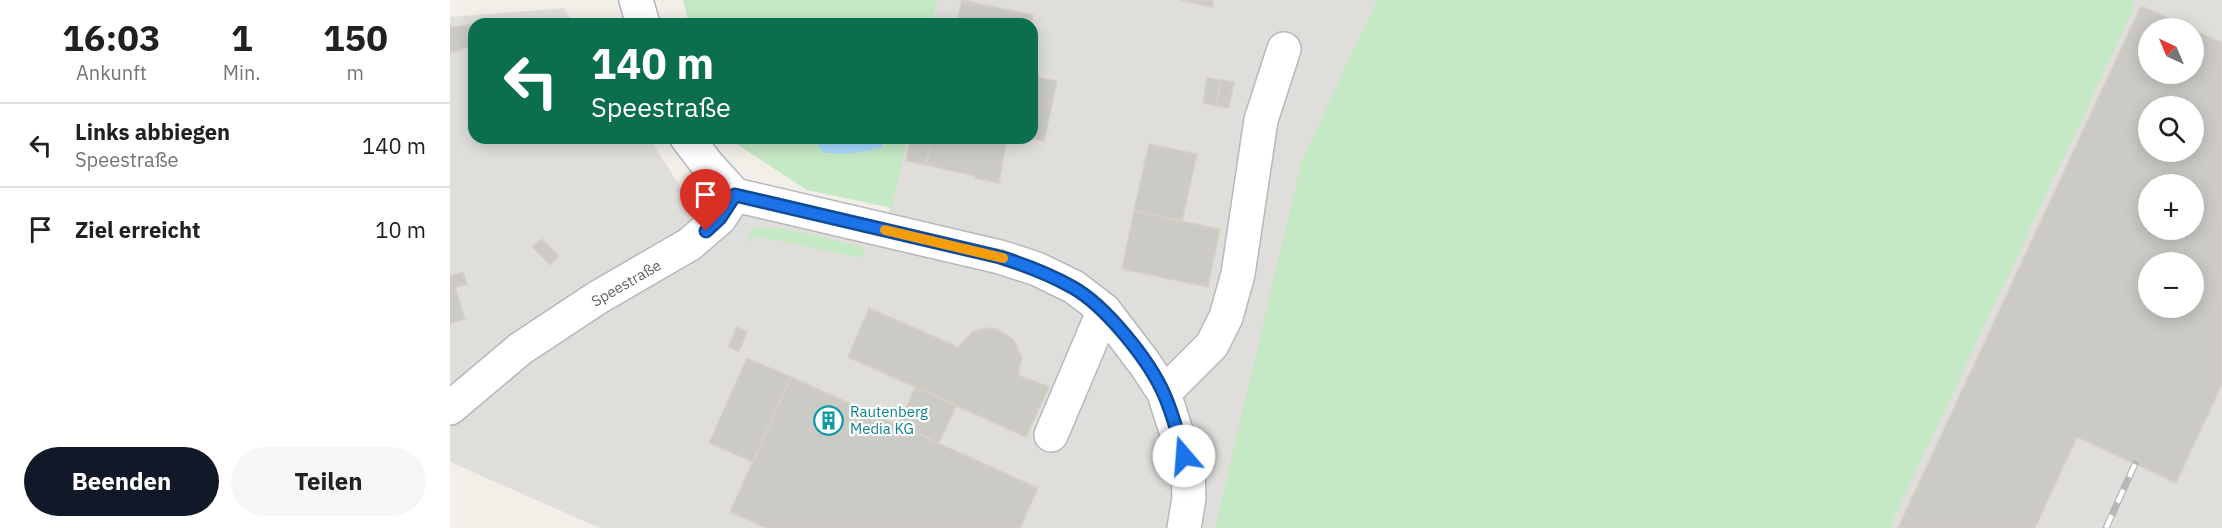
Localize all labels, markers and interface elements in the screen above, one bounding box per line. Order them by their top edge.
text: 16:03 [62,14,160,61]
text: 1 [231,14,253,61]
text: 150 [323,14,388,61]
north arrow [2138,18,2204,84]
map controls [2138,18,2204,318]
text: 140 m [591,36,714,91]
icon: left [492,42,570,120]
text: Ankunft [76,59,147,86]
text: Min. [223,59,261,86]
text: m [347,59,364,86]
text: Speestraße [591,89,731,124]
button: search [2138,96,2204,162]
text: Links abbiegen [75,117,230,146]
icon: left [24,129,57,162]
text: 140 m [362,131,426,160]
text: Speestraße [75,146,179,173]
pin [680,169,731,231]
button: + [2138,174,2204,240]
icon: arrive [689,178,722,211]
icon: arrive [24,213,57,246]
text: Ziel erreicht [75,215,200,244]
text: 10 m [375,215,426,244]
button: − [2138,252,2204,318]
street label: Speestraße [588,255,664,311]
place label: Rautenberg Media KG [850,402,928,438]
building icon: Rautenberg Media KG [813,404,845,436]
position arrow [1152,424,1216,488]
button: Beenden [24,447,219,516]
button: Teilen [231,447,426,516]

